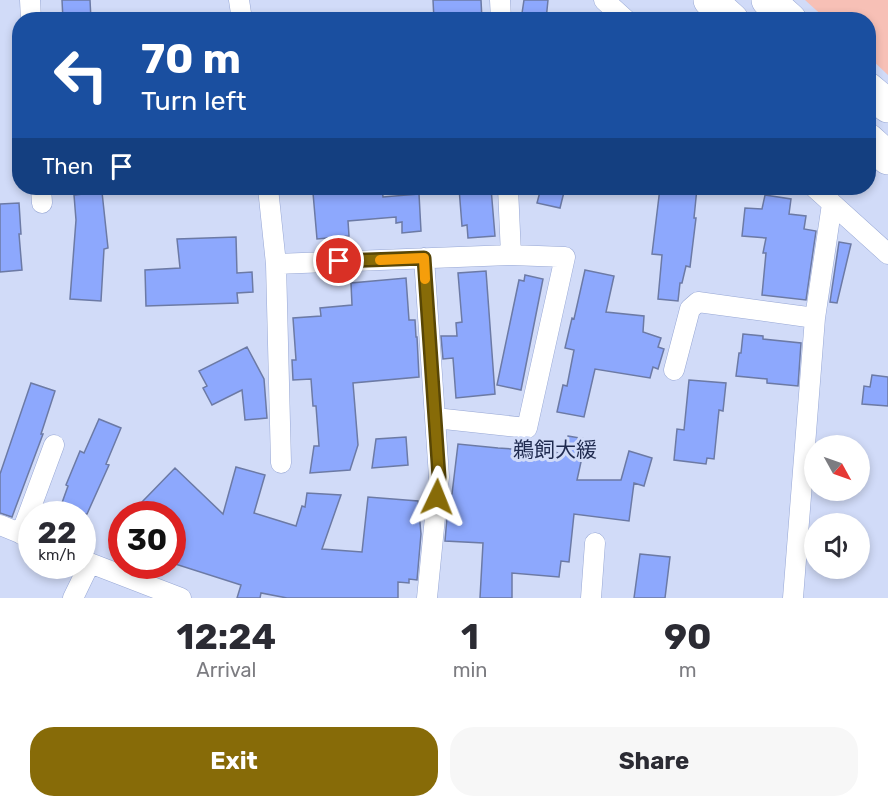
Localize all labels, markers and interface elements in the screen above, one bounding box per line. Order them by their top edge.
text: 70 m [141,34,241,84]
icon: left [42,36,120,114]
text: Turn left [141,85,246,117]
icon: arrive [105,150,138,183]
text: Then [42,153,93,180]
pin [313,235,364,286]
icon: arrive [322,244,355,277]
north arrow [804,435,870,501]
map controls [804,435,870,579]
district label: 鵜飼大緩 [513,437,597,462]
position arrow [405,465,469,529]
speed limit sign: 30 [108,501,186,579]
button: sound [804,513,870,579]
text: 22 [38,515,77,551]
text: km/h [38,546,76,564]
text: 12:24 [177,615,276,658]
text: 1 [461,615,479,658]
text: 90 [664,615,711,658]
text: Arrival [196,658,256,682]
text: min [453,658,487,682]
text: m [679,658,697,682]
button: Exit [30,727,438,796]
button: Share [450,727,858,796]

